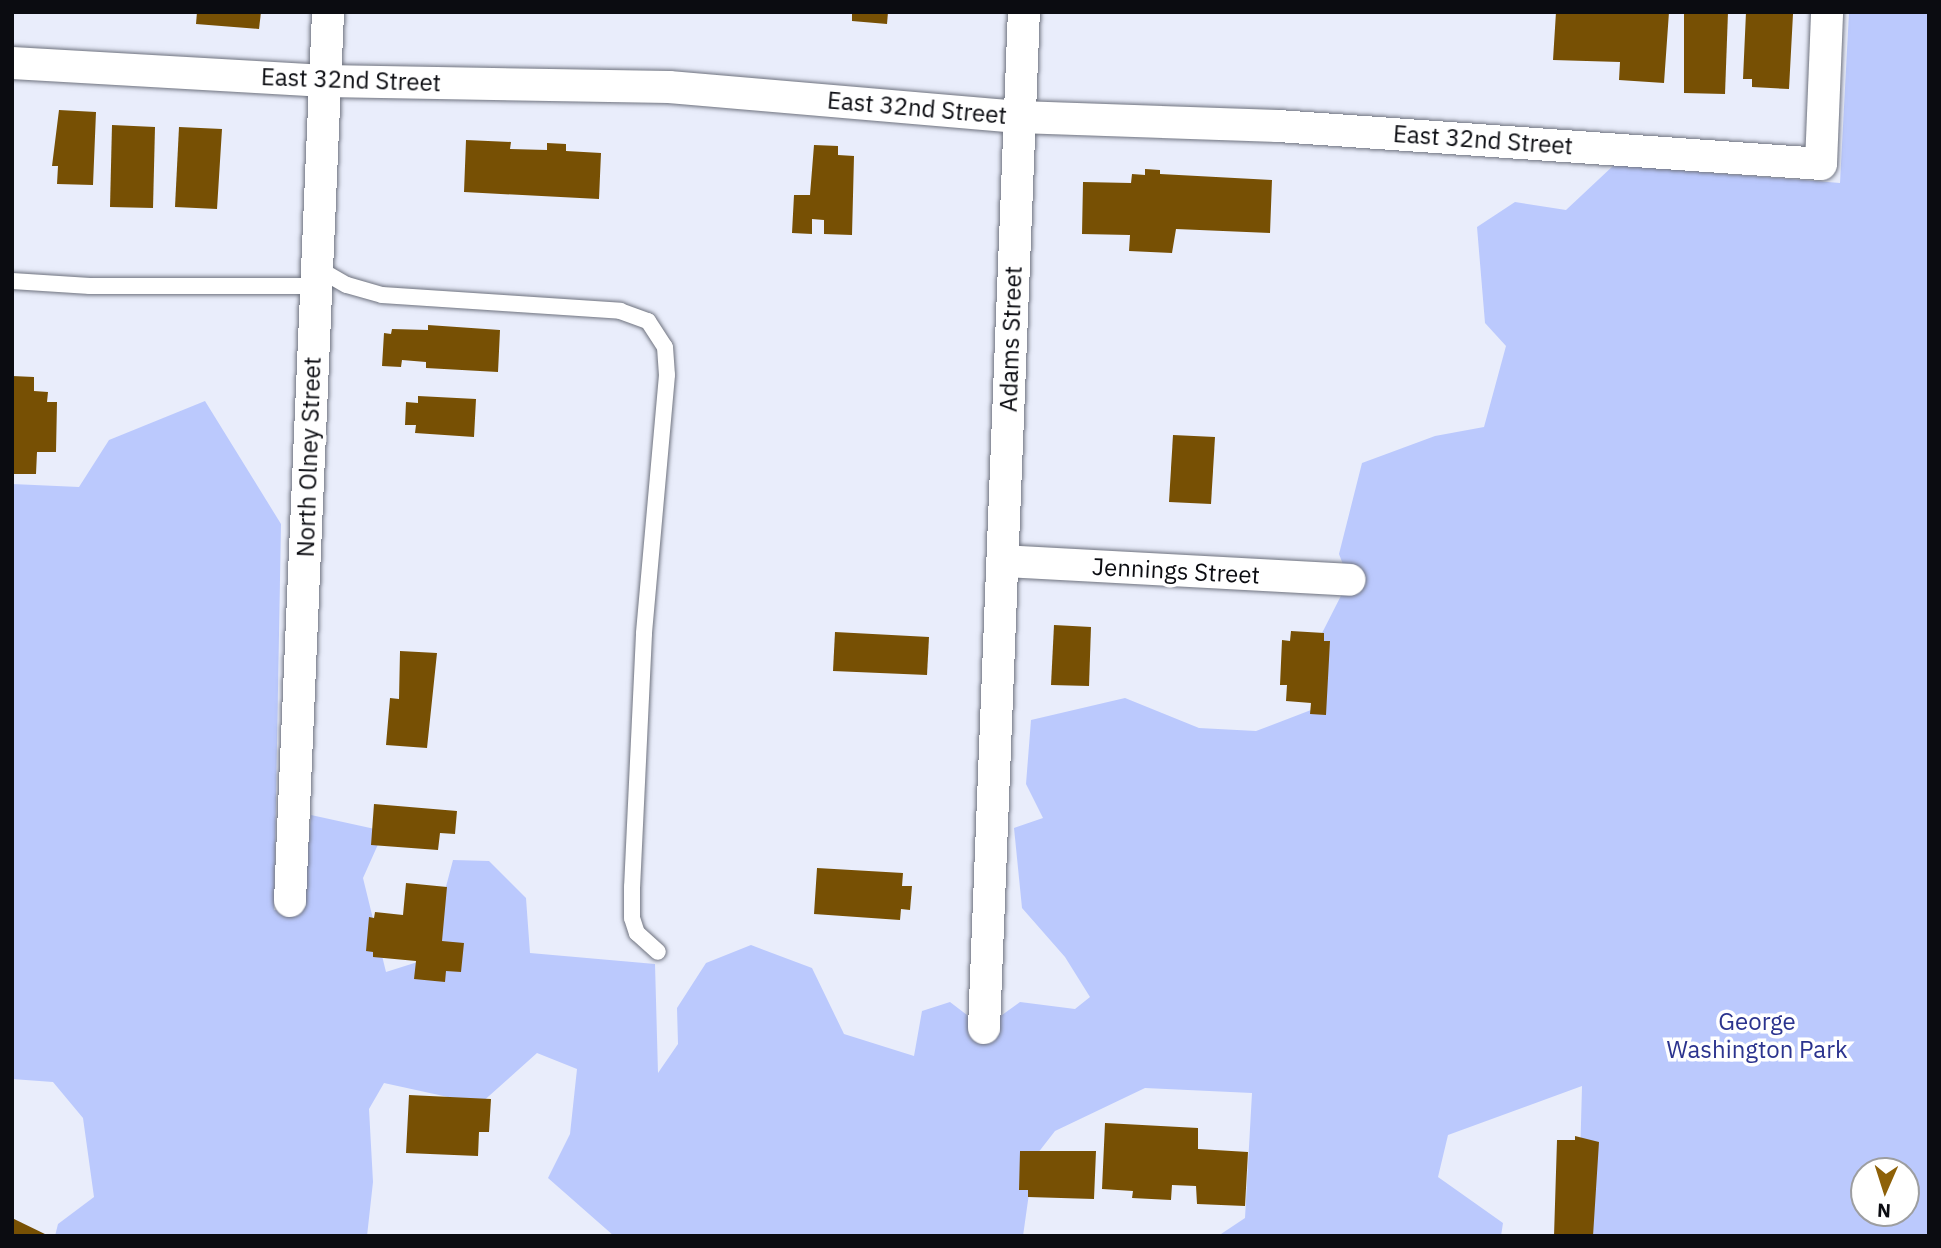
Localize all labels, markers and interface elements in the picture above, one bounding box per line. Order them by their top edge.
street label: East 32nd Street [260,62,442,98]
street label: East 32nd Street [826,86,1008,130]
street label: East 32nd Street [1392,119,1574,161]
street label: Adams Street [994,265,1028,413]
street label: North Olney Street [291,356,327,558]
street label: Jennings Street [1091,552,1261,590]
park label: George Washington Park [1666,1008,1848,1064]
north arrow [1850,1157,1920,1227]
text: N [1877,1199,1892,1223]

